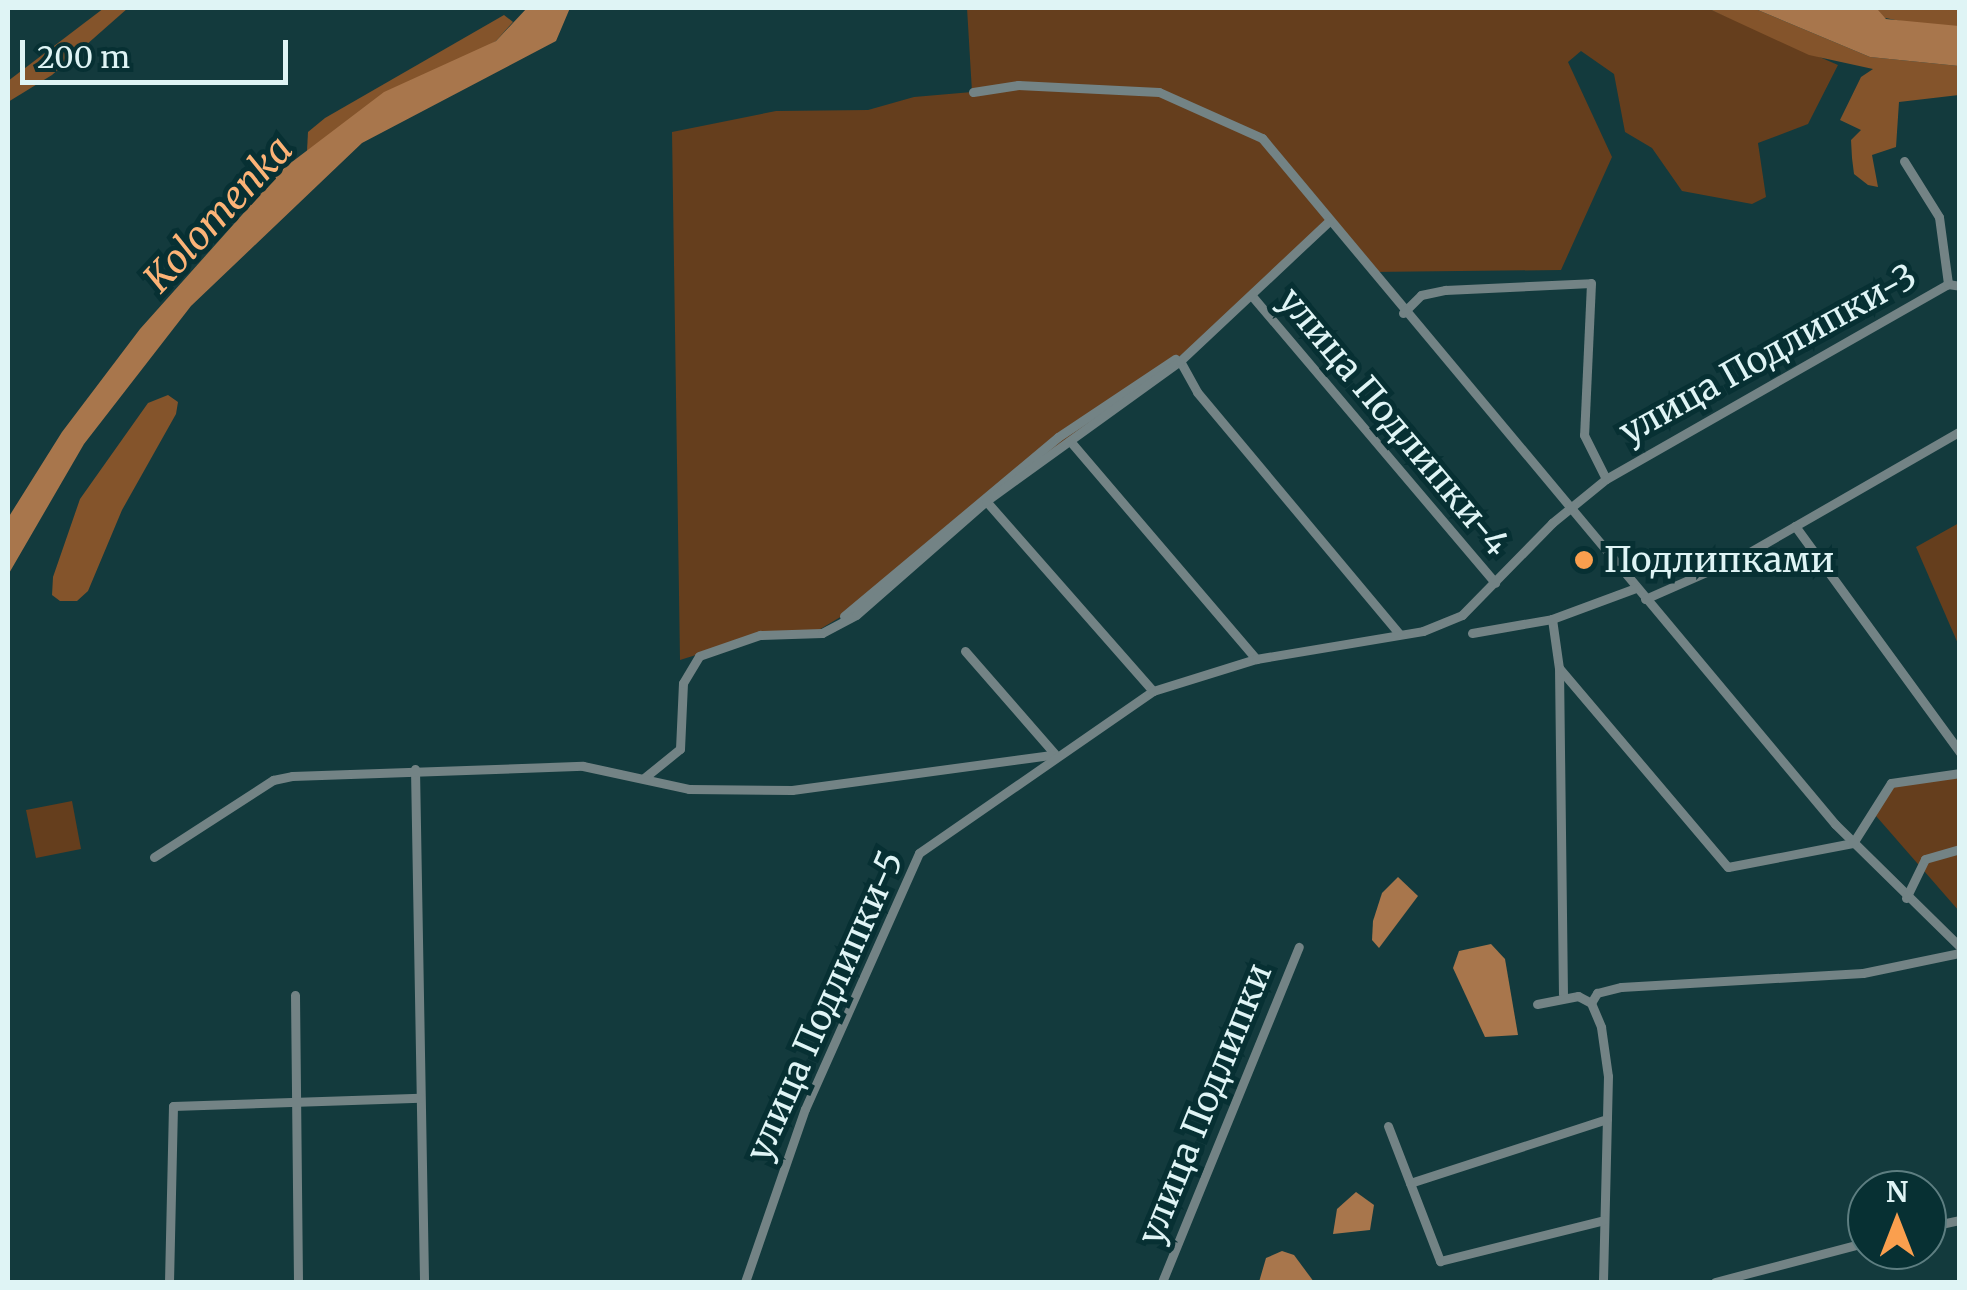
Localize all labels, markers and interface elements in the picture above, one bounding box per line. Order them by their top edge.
scale bar [25,20,292,82]
text: 200 m [37,38,130,76]
water label: Kolomenka [134,127,302,301]
street label: улица Подлипки-3 [1612,255,1924,453]
street label: улица Подлипки-4 [1270,280,1518,564]
place label: Подлипками [1604,539,1834,581]
marker: Подлипками [1573,549,1595,571]
street label: улица Подлипки-5 [738,845,912,1167]
street label: улица Подлипки [1130,958,1280,1250]
north arrow [1847,1170,1947,1270]
text: N [1886,1174,1908,1210]

